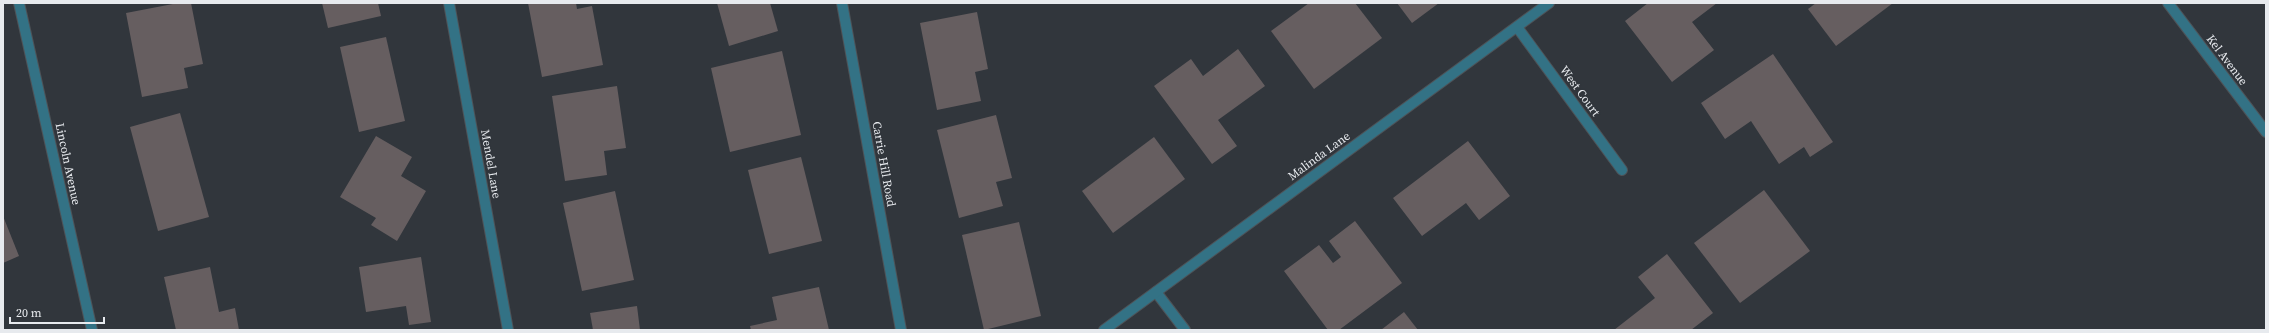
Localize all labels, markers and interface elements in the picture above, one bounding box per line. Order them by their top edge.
street label: Kel Avenue [2203,31,2251,89]
street label: West Court [1556,62,1604,120]
street label: Carrie Hill Road [869,120,899,208]
street label: Lincoln Avenue [52,122,84,206]
street label: Mendel Lane [477,128,505,200]
street label: Malinda Lane [1285,128,1353,184]
scale bar [10,299,104,325]
text: 20 m [16,305,42,321]

